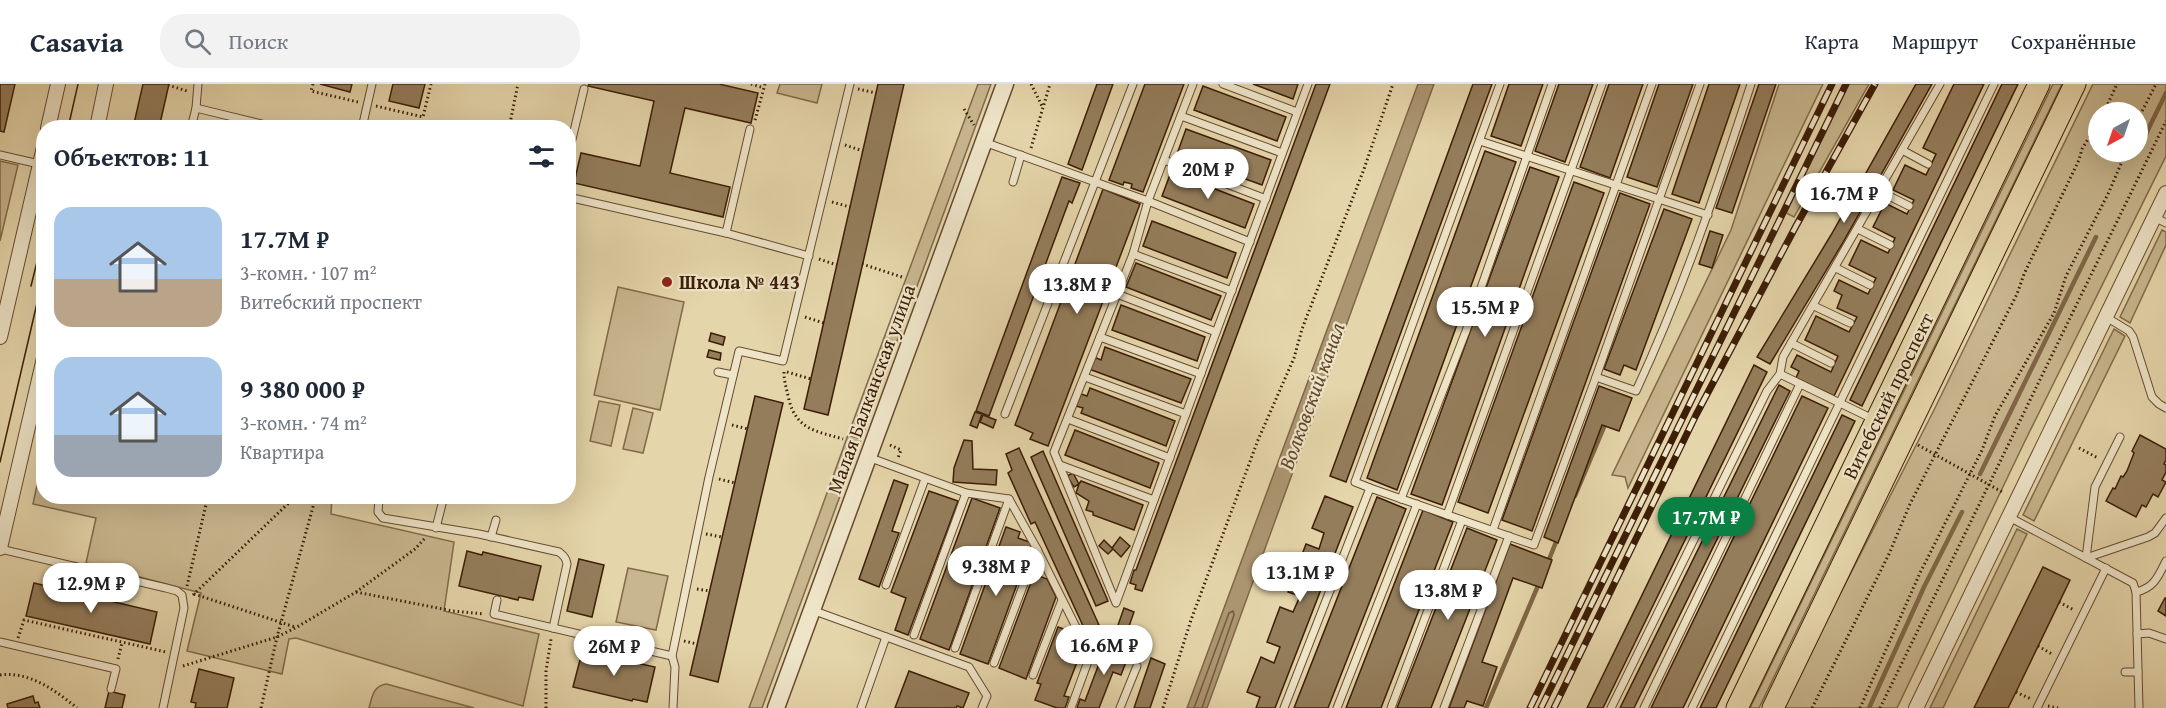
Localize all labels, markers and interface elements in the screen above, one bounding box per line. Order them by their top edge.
search box [160,14,580,68]
text: Casavia [30,21,124,62]
icon: search [181,25,214,58]
text: Поиск [229,25,288,57]
text: Карта [1805,26,1859,57]
text: Маршрут [1892,26,1978,57]
text: Сохранённые [2011,26,2136,57]
north arrow [2088,102,2148,162]
map controls [2088,102,2148,162]
text: Объектов: 11 [54,137,210,176]
icon: filters [525,140,558,173]
pin: 20M ₽ [1166,149,1250,200]
text: 20M ₽ [1182,154,1234,183]
pin: 16.7M ₽ [1789,173,1899,224]
text: 16.7M ₽ [1810,178,1878,207]
text: 17.7M ₽ [240,219,329,258]
icon: home [102,231,174,303]
text: 3-комн. · 107 m² [240,258,376,287]
pin: 13.8M ₽ [1022,264,1132,315]
place label: Школа № 443 [679,267,800,296]
text: 13.8M ₽ [1043,269,1111,298]
marker: Школа № 443 [660,275,674,289]
street label: Малая Балканская улица [819,280,922,498]
text: Витебский проспект [240,287,422,316]
pin: 15.5M ₽ [1430,287,1540,338]
text: 15.5M ₽ [1451,292,1519,321]
street label: Витебский проспект [1835,307,1941,484]
water label: Волковский канал [1270,318,1353,475]
text: 9 380 000 ₽ [240,369,365,408]
icon: home [102,381,174,453]
text: 3-комн. · 74 m² [240,408,367,437]
text: Квартира [240,437,324,466]
pin: 17.7M ₽ [1651,497,1761,548]
text: 17.7M ₽ [1672,502,1740,531]
pin: 9.38M ₽ [941,546,1051,597]
text: 9.38M ₽ [962,551,1030,580]
pin: 13.1M ₽ [1245,552,1355,603]
text: 13.1M ₽ [1266,557,1334,586]
pin: 12.9M ₽ [36,563,146,614]
text: 12.9M ₽ [57,568,125,597]
pin: 13.8M ₽ [1393,570,1503,621]
text: 13.8M ₽ [1414,575,1482,604]
pin: 16.6M ₽ [1049,625,1159,676]
pin: 26M ₽ [572,626,656,677]
text: 16.6M ₽ [1070,630,1138,659]
text: 26M ₽ [588,631,640,660]

